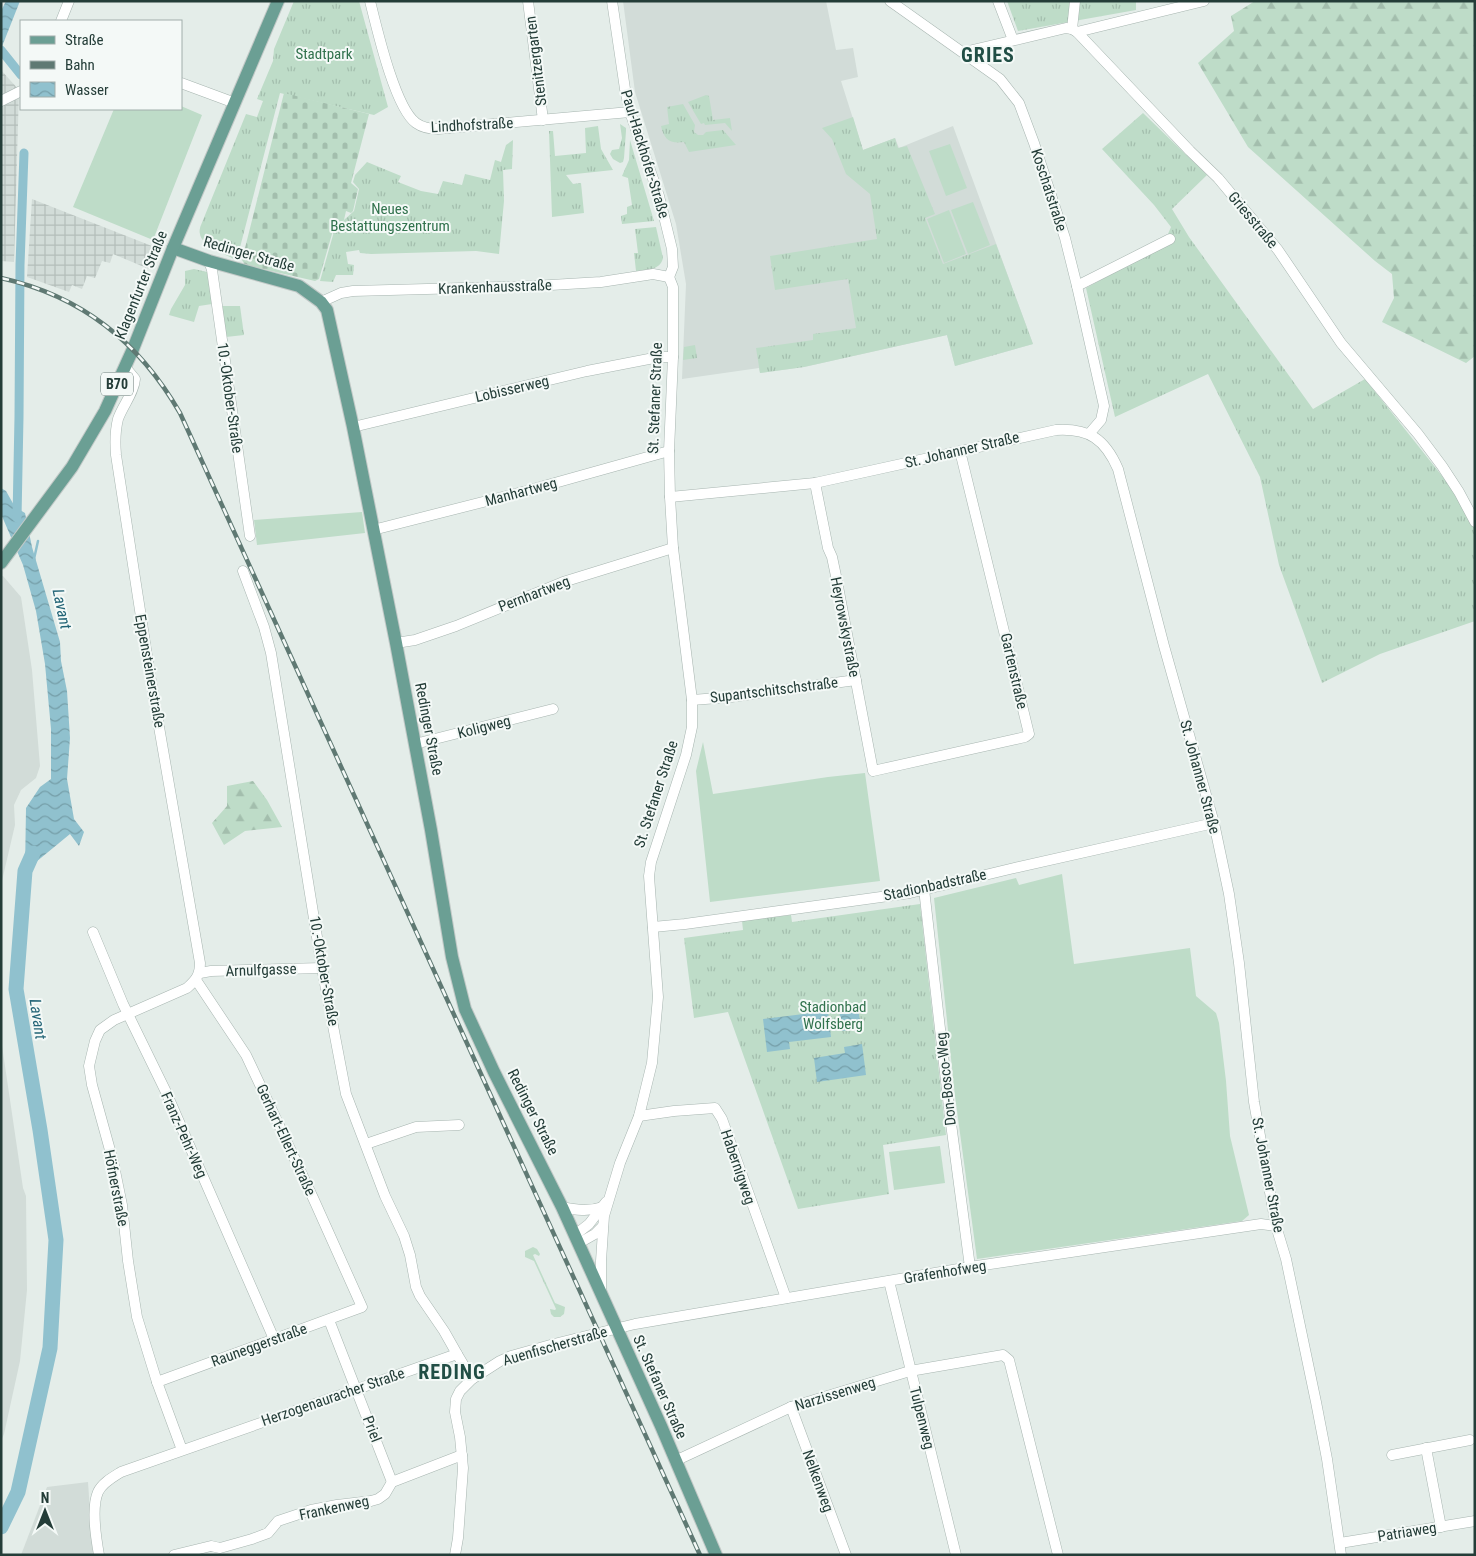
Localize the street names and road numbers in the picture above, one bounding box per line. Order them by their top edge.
street label: Stenitzergarten [522,15,550,107]
street label: Paul-Hackhofer-Straße [617,88,673,220]
street label: Lindhofstraße [430,114,514,136]
street label: Koschatstraße [1027,146,1071,234]
street label: Griesstraße [1224,188,1282,252]
street label: Klagenfurter Straße [111,228,171,342]
street label: Redinger Straße [201,232,297,276]
street label: Krankenhausstraße [438,276,552,298]
street label: 10.-Oktober-Straße [213,342,247,454]
street label: St. Stefaner Straße [644,342,666,454]
road number: B70 [101,372,133,396]
street label: Lobisserweg [473,372,551,406]
street label: St. Johanner Straße [903,428,1021,472]
street label: Manhartweg [483,474,559,510]
street label: Pernhartweg [496,572,572,616]
street label: Heyrowskystraße [826,575,864,679]
street label: Eppensteinerstraße [131,613,169,729]
street label: Gartenstraße [997,631,1031,711]
street label: Supantschitschstraße [709,673,839,707]
street label: Redinger Straße [411,681,447,777]
street label: Koligweg [456,712,512,742]
street label: St. Johanner Straße [1176,718,1224,836]
street label: St. Stefaner Straße [630,738,682,850]
street label: Stadionbadstraße [882,865,988,905]
street label: 10.-Oktober-Straße [305,915,343,1027]
street label: Arnulfgasse [225,960,297,980]
street label: Don-Bosco-Weg [932,1032,960,1126]
street label: Redinger Straße [504,1066,562,1158]
street label: Gerhart-Ellert-Straße [252,1081,320,1199]
street label: Franz-Pehr-Weg [157,1089,211,1181]
street label: St. Johanner Straße [1248,1116,1288,1234]
street label: Habernigweg [717,1127,759,1207]
street label: Höfnerstraße [100,1148,132,1228]
street label: Grafenhofweg [903,1257,987,1287]
street label: Rauneggerstraße [209,1319,309,1371]
street label: Auenfischerstraße [501,1323,609,1369]
street label: St. Stefaner Straße [629,1332,691,1442]
street label: Herzogenauracher Straße [259,1364,407,1430]
street label: Narzissenweg [793,1373,877,1415]
street label: Tulpenweg [906,1385,938,1451]
street label: Priel [359,1413,385,1445]
street label: Nelkenweg [798,1447,838,1515]
street label: Frankenweg [297,1492,371,1524]
street label: Patriaweg [1376,1518,1438,1546]

